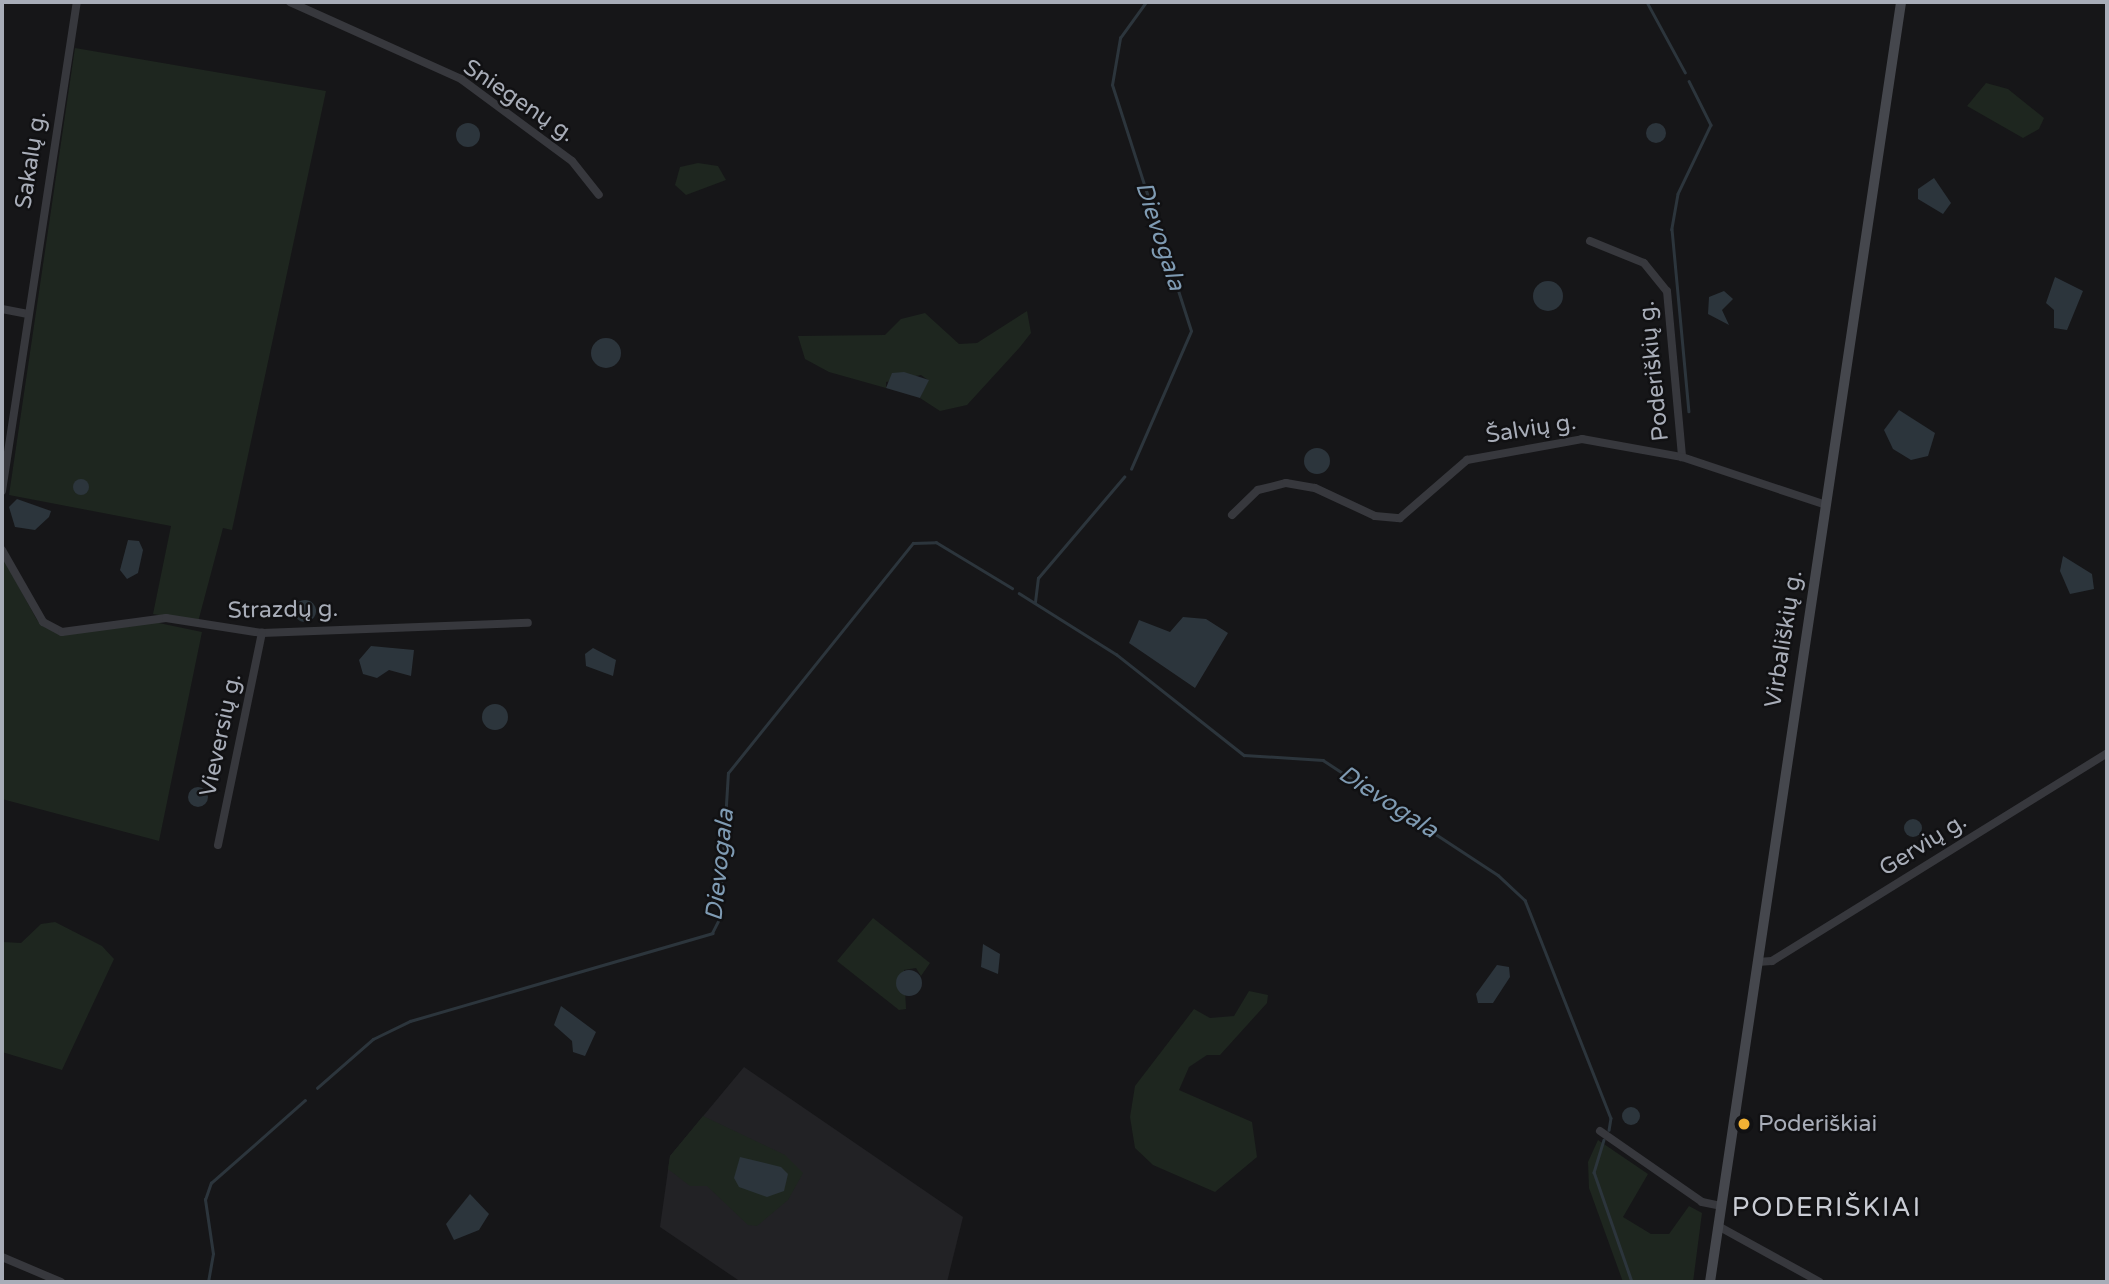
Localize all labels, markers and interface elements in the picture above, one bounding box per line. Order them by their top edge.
street label: Sniegenų g. [458,54,580,148]
street label: Sakalų g. [10,109,52,211]
water label: Dievogala [1129,178,1191,294]
street label: Poderiškių g. [1633,299,1675,443]
street label: Šalvių g. [1484,408,1578,450]
street label: Virbališkių g. [1760,568,1808,710]
street label: Strazdų g. [227,595,339,625]
street label: Vieversių g. [194,671,248,799]
water label: Dievogala [1333,759,1443,845]
street label: Gervių g. [1874,807,1972,883]
water label: Dievogala [700,808,740,922]
place label: Poderiškiai [1758,1110,1877,1138]
marker: Poderiškiai [1736,1116,1752,1132]
district label: PODERIŠKIAI [1733,1192,1921,1224]

